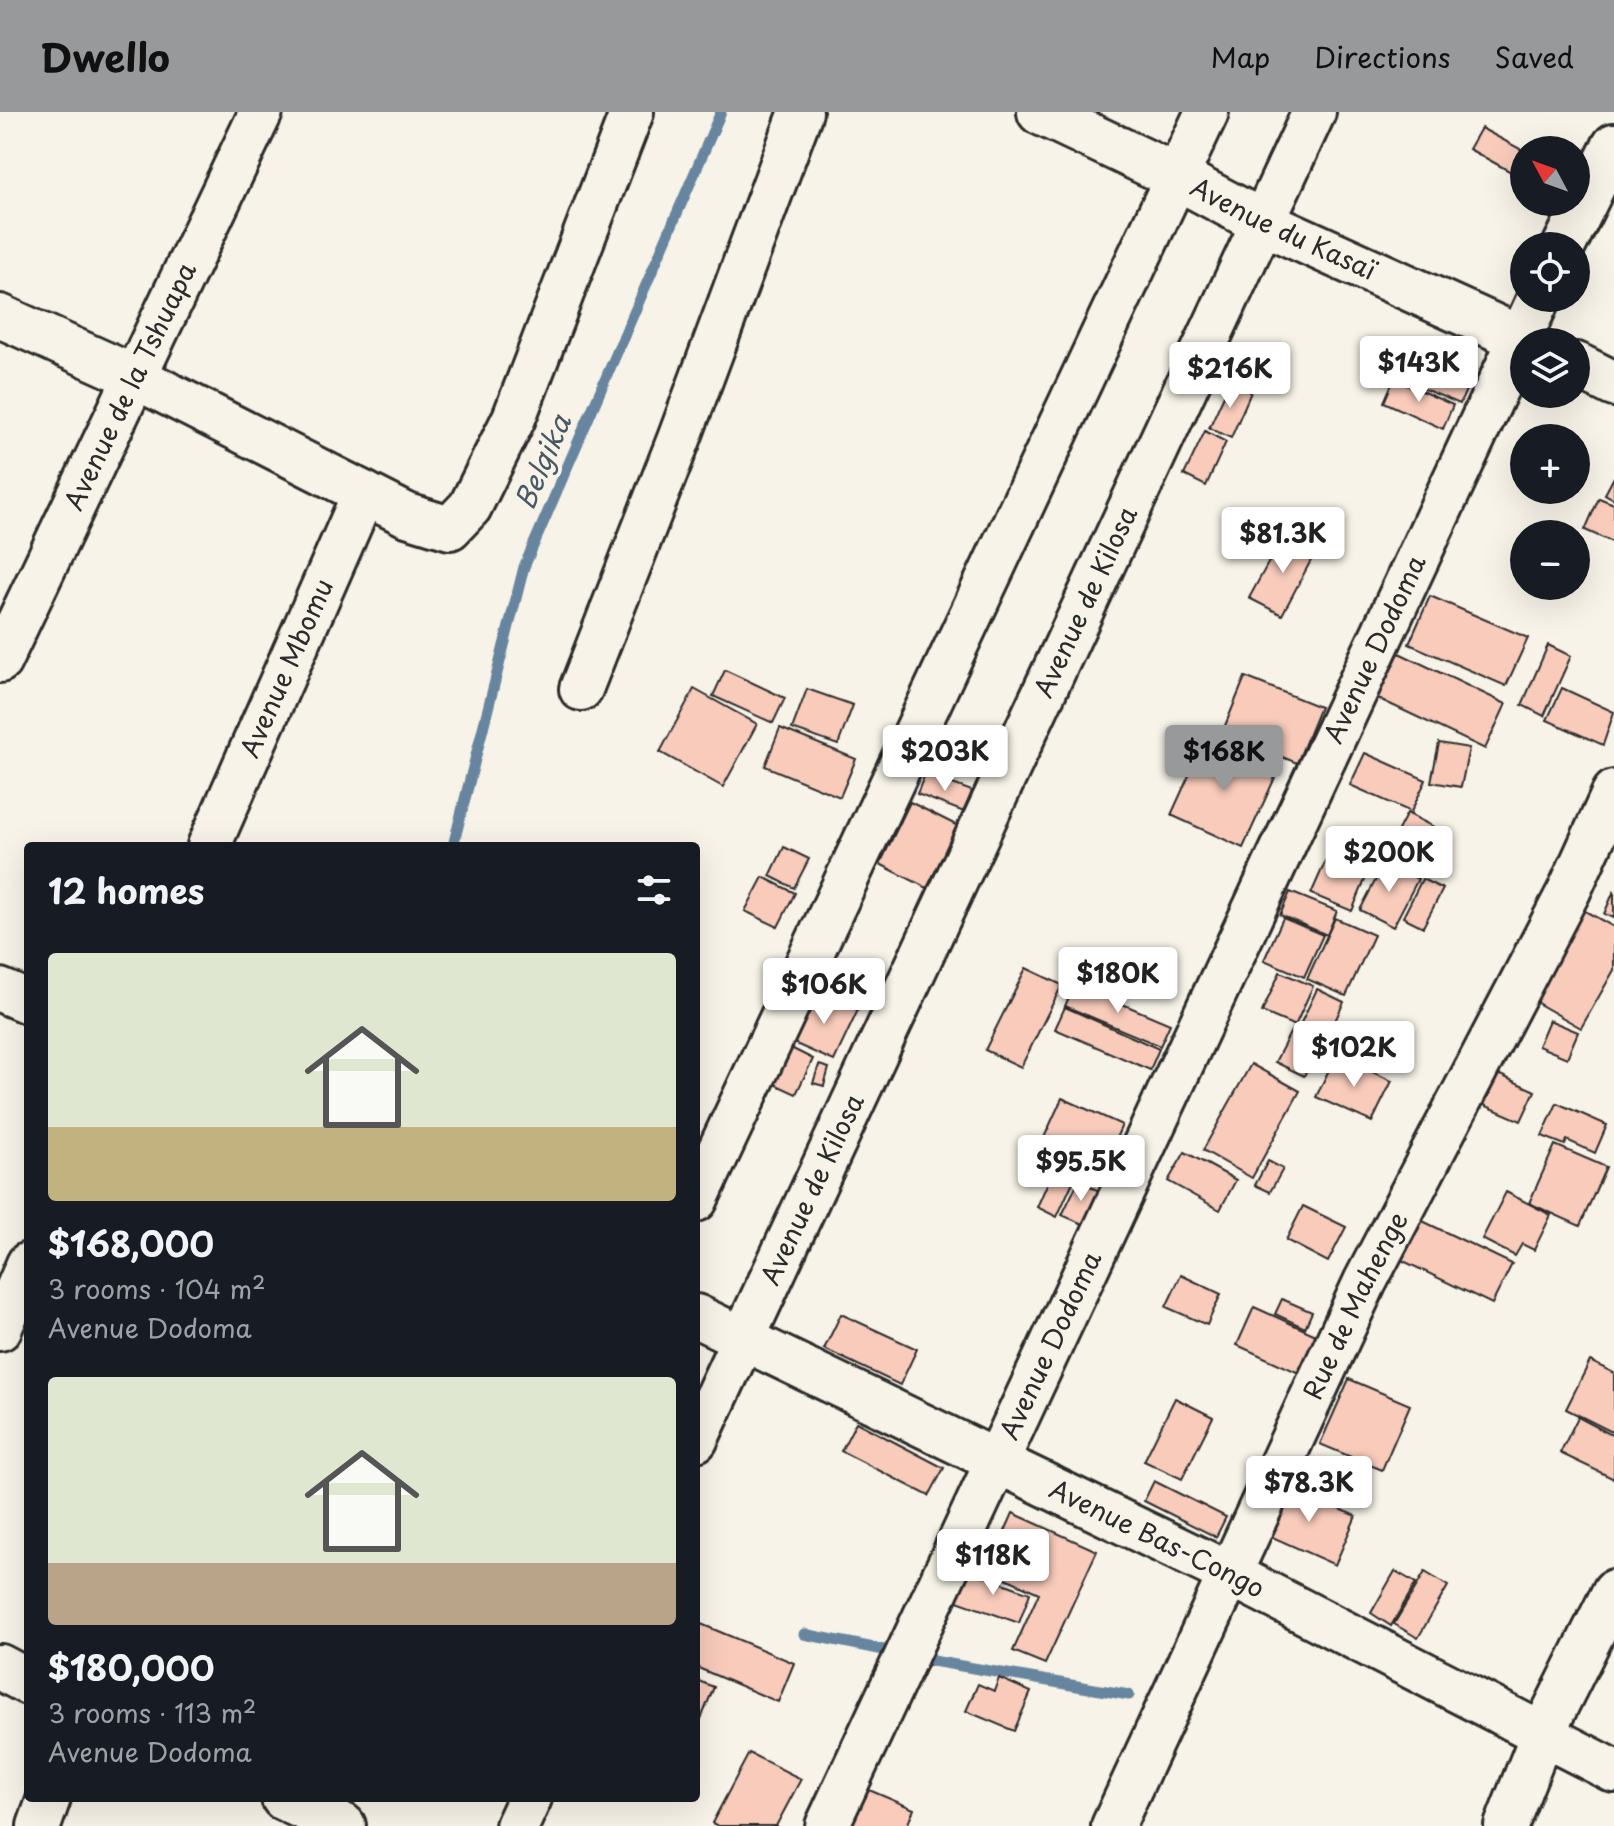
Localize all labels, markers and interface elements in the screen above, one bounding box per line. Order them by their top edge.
text: Dwello [40,28,170,85]
text: Map [1211,35,1270,78]
text: Directions [1314,35,1451,78]
text: Saved [1495,35,1574,78]
north arrow [1510,136,1590,216]
map controls [1510,136,1590,600]
street label: Avenue du Kasaï [1184,167,1385,290]
button: locate [1510,232,1590,312]
street label: Avenue de la Tshuapa [54,255,205,516]
button: layers [1510,328,1590,408]
pin: $143K [1363,336,1475,404]
pin: $216K [1174,342,1286,410]
text: $143K [1378,342,1460,381]
text: $216K [1187,348,1273,387]
water label: Belgika [502,406,581,515]
button: + [1510,424,1590,504]
street label: Avenue de Kilosa [1023,499,1146,704]
pin: $81.3K [1218,507,1348,575]
text: $81.3K [1240,513,1326,552]
button: − [1510,520,1590,600]
street label: Avenue Dodoma [1313,548,1435,749]
street label: Avenue Mbomu [229,572,342,763]
pin: $203K [889,725,1001,793]
pin: $168K [1168,725,1280,793]
text: $203K [901,731,989,770]
text: $168K [1183,731,1265,770]
pin: $200K [1333,826,1445,894]
text: $200K [1344,832,1434,871]
text: 12 homes [48,864,204,916]
icon: filters [632,868,676,912]
pin: $180K [1062,947,1174,1015]
text: $180K [1076,953,1160,992]
pin: $106K [768,958,880,1026]
text: $106K [781,964,867,1003]
icon: home [290,1005,434,1149]
pin: $102K [1298,1021,1410,1089]
text: $102K [1311,1027,1397,1066]
street label: Avenue de Kilosa [750,1087,873,1291]
pin: $95.5K [1016,1135,1146,1203]
text: $95.5K [1036,1141,1126,1180]
street label: Rue de Mahenge [1292,1204,1416,1405]
text: $168,000 [48,1217,214,1269]
street label: Avenue Dodoma [989,1244,1111,1446]
text: 3 rooms · 104 m² [48,1269,266,1308]
text: Avenue Dodoma [48,1308,252,1347]
icon: home [290,1429,434,1573]
pin: $78.3K [1244,1456,1374,1524]
text: $78.3K [1264,1462,1354,1501]
street label: Avenue Bas-Congo [1043,1469,1272,1607]
pin: $118K [937,1529,1049,1597]
text: $118K [955,1535,1031,1574]
text: $180,000 [48,1641,215,1693]
text: 3 rooms · 113 m² [48,1693,256,1732]
text: Avenue Dodoma [48,1732,252,1771]

